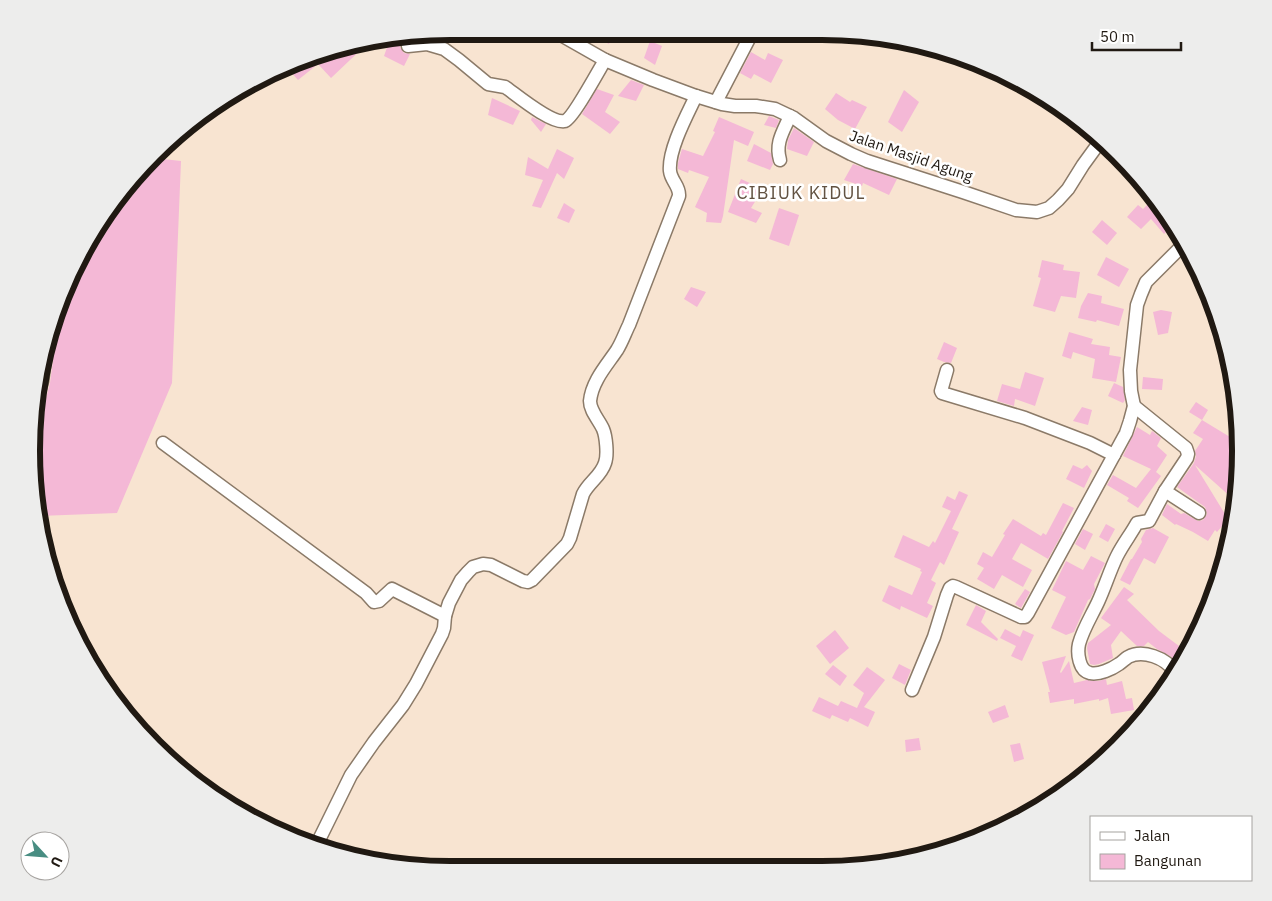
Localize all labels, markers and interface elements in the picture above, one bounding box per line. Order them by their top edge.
scale bar [1092,20,1181,52]
text: 50 m [1100,27,1135,46]
street label: Jalan Masjid Agung [847,125,976,186]
district label: CIBIUK KIDUL [736,181,866,204]
legend [1090,816,1252,881]
text: Jalan [1134,826,1170,845]
north arrow [20,831,70,881]
text: Bangunan [1134,851,1202,870]
text: U [46,853,67,870]

